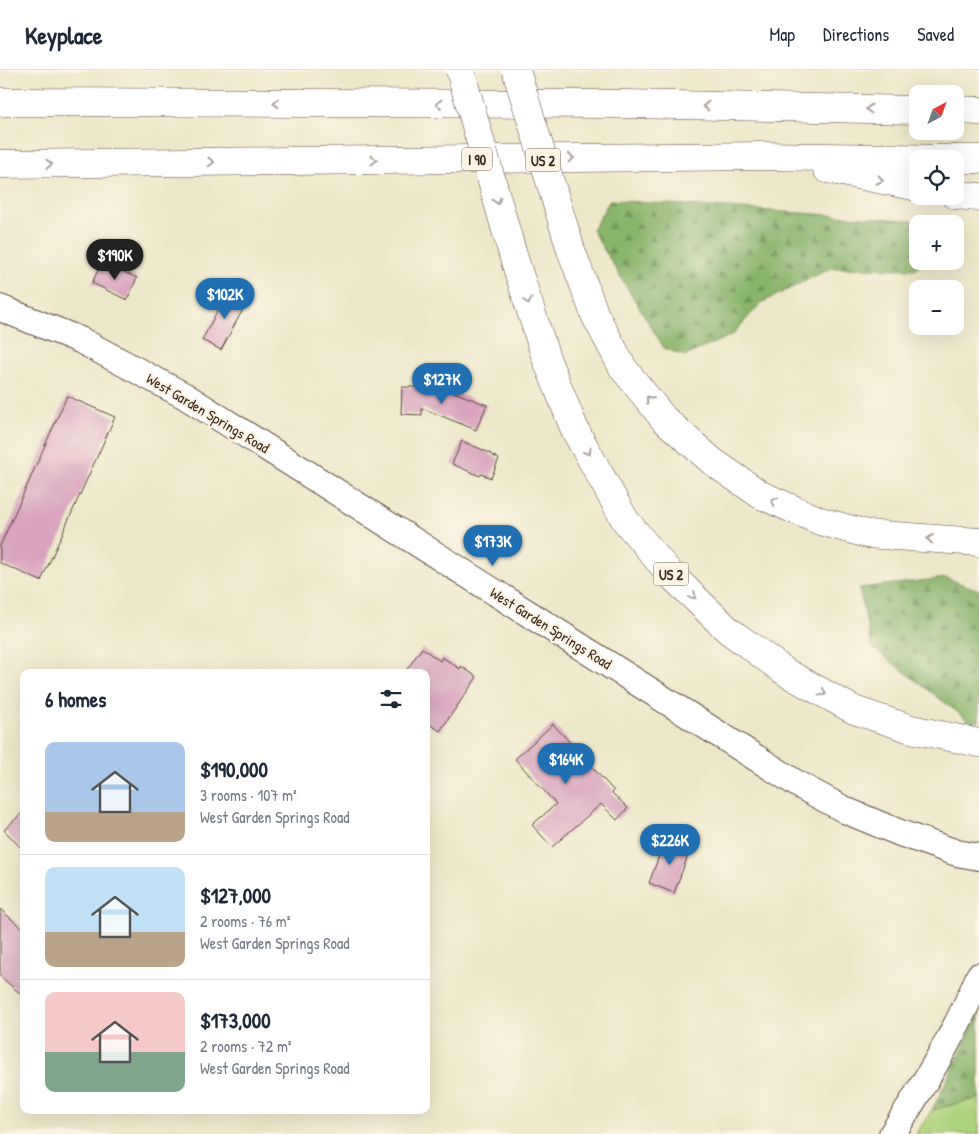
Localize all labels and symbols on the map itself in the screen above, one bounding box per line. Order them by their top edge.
north arrow [909,85,964,140]
one-way arrow [272,98,280,108]
one-way arrow [435,99,442,109]
one-way arrow [702,101,710,111]
one-way arrow [865,104,872,114]
road number: I 90 [462,148,492,170]
road number: US 2 [526,148,560,172]
one-way arrow [568,153,575,163]
one-way arrow [370,155,378,165]
one-way arrow [208,157,215,167]
one-way arrow [45,159,53,169]
one-way arrow [876,174,885,185]
one-way arrow [492,196,502,205]
pin: $190K [80,238,150,281]
pin: $102K [190,278,260,320]
one-way arrow [522,297,532,305]
pin: $127K [407,362,477,405]
street label: West Garden Springs Road [142,368,274,458]
one-way arrow [645,396,654,405]
one-way arrow [581,446,591,455]
one-way arrow [770,496,779,507]
pin: $173K [458,524,528,567]
one-way arrow [926,534,934,545]
road number: US 2 [654,562,688,586]
street label: West Garden Springs Road [486,582,616,674]
one-way arrow [687,590,696,599]
one-way arrow [817,687,826,697]
pin: $164K [531,742,601,785]
pin: $226K [635,824,705,866]

